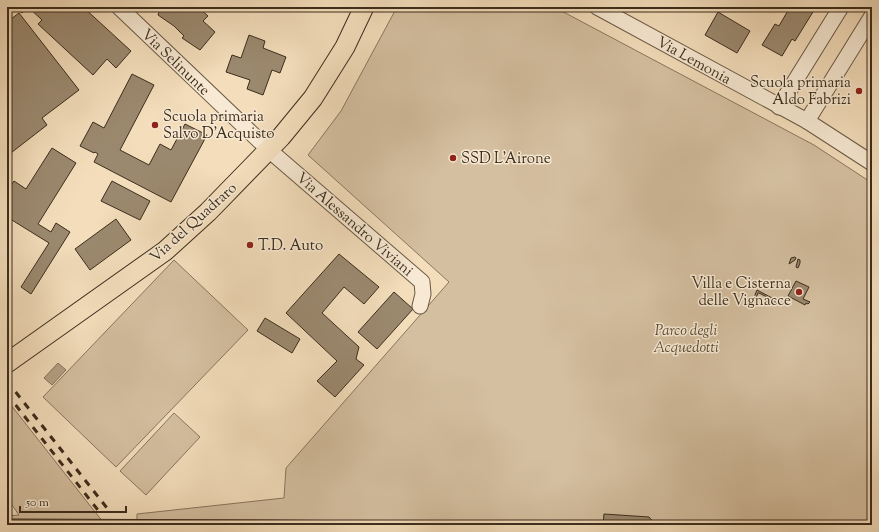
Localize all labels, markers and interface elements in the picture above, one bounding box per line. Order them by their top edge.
street label: Via Selinunte [136,25,214,101]
street label: Via Lemonia [652,32,734,90]
place label: Scuola primaria Aldo Fabrizi [750,73,851,111]
marker: Scuola primaria Aldo Fabrizi [854,86,864,96]
place label: Scuola primaria Salvo D'Acquisto [163,107,274,145]
marker: Scuola primaria Salvo D'Acquisto [150,120,160,130]
place label: SSD L'Airone [461,149,551,170]
marker: SSD L'Airone [448,153,458,163]
street label: Via Alessandro Viviani [291,168,417,282]
street label: Via del Quadraro [146,178,242,268]
place label: T.D. Auto [258,236,323,257]
marker: T.D. Auto [245,240,255,250]
place label: Villa e Cisterna delle Vignacce [691,274,791,312]
marker: Villa e Cisterna delle Vignacce [794,287,804,297]
park label: Parco degli Acquedotti [653,321,719,359]
scale bar [20,488,126,514]
text: 50 m [25,494,49,512]

